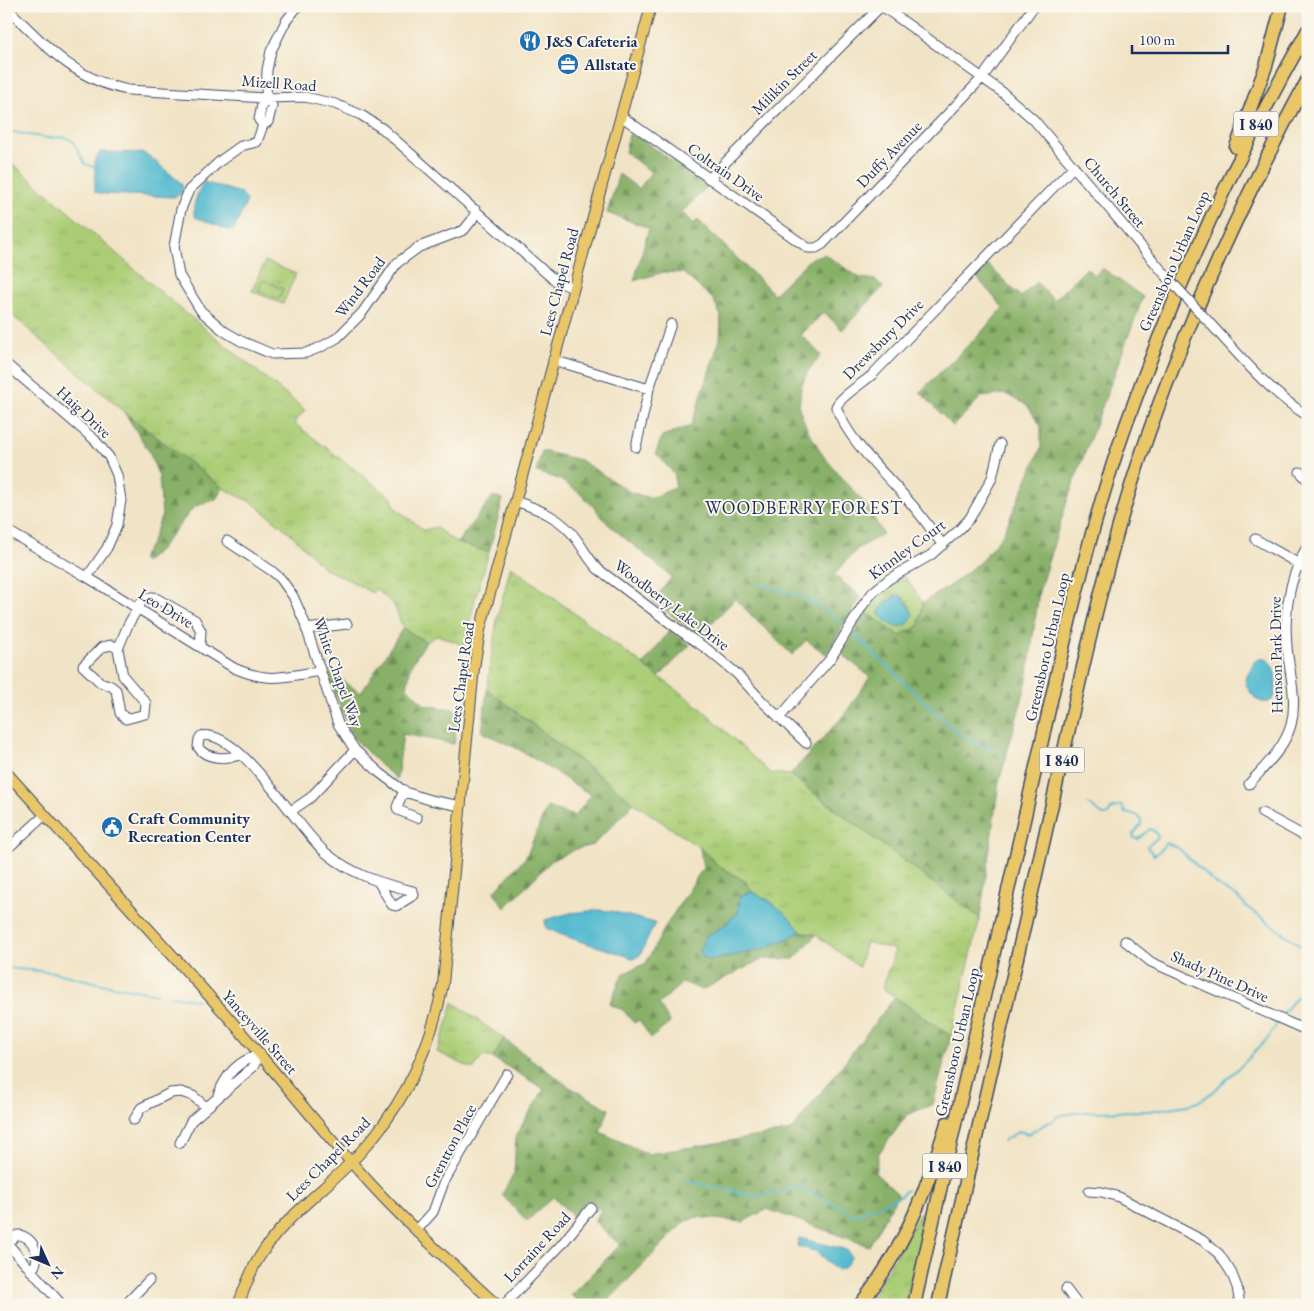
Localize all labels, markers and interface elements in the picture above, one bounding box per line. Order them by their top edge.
scale bar [1132,22,1228,54]
restaurant icon: J&S Cafeteria [518,29,542,53]
text: 100 m [1139,30,1176,49]
place label: J&S Cafeteria [544,31,639,52]
street label: Milikin Street [747,45,821,119]
office icon: Allstate [556,52,580,76]
place label: Allstate [583,54,636,75]
street label: Mizell Road [241,70,318,96]
road number: I 840 [1234,112,1278,136]
street label: Duffy Avenue [852,116,926,192]
street label: Coltrain Drive [683,138,769,206]
street label: Church Street [1079,152,1151,232]
street label: Greensboro Urban Loop [1133,187,1215,335]
street label: Lees Chapel Road [534,225,584,338]
street label: Wind Road [330,251,390,322]
street label: Drewsbury Drive [838,294,928,384]
street label: Haig Drive [52,381,116,443]
district label: WOODBERRY FOREST [705,496,903,519]
street label: Kinnley Court [864,514,950,584]
street label: Woodberry Lake Drive [610,555,734,655]
street label: Greensboro Urban Loop [1020,571,1074,723]
street label: Leo Drive [135,583,197,633]
street label: Henson Park Drive [1264,596,1288,714]
street label: White Chapel Way [308,614,368,731]
street label: Lees Chapel Road [443,620,479,733]
road number: I 840 [1040,748,1084,772]
place label: Craft Community Recreation Center [128,808,252,847]
public building icon: Craft Community Recreation Center [100,815,124,839]
street label: Shady Pine Drive [1168,945,1272,1007]
street label: Greensboro Urban Loop [930,966,984,1118]
street label: Yanceyville Street [218,985,302,1079]
street label: Grentton Place [419,1100,481,1192]
street label: Lees Chapel Road [281,1112,375,1206]
road number: I 840 [922,1154,968,1178]
street label: Lorraine Road [499,1206,576,1287]
north arrow [22,1238,72,1288]
text: N [46,1263,68,1284]

